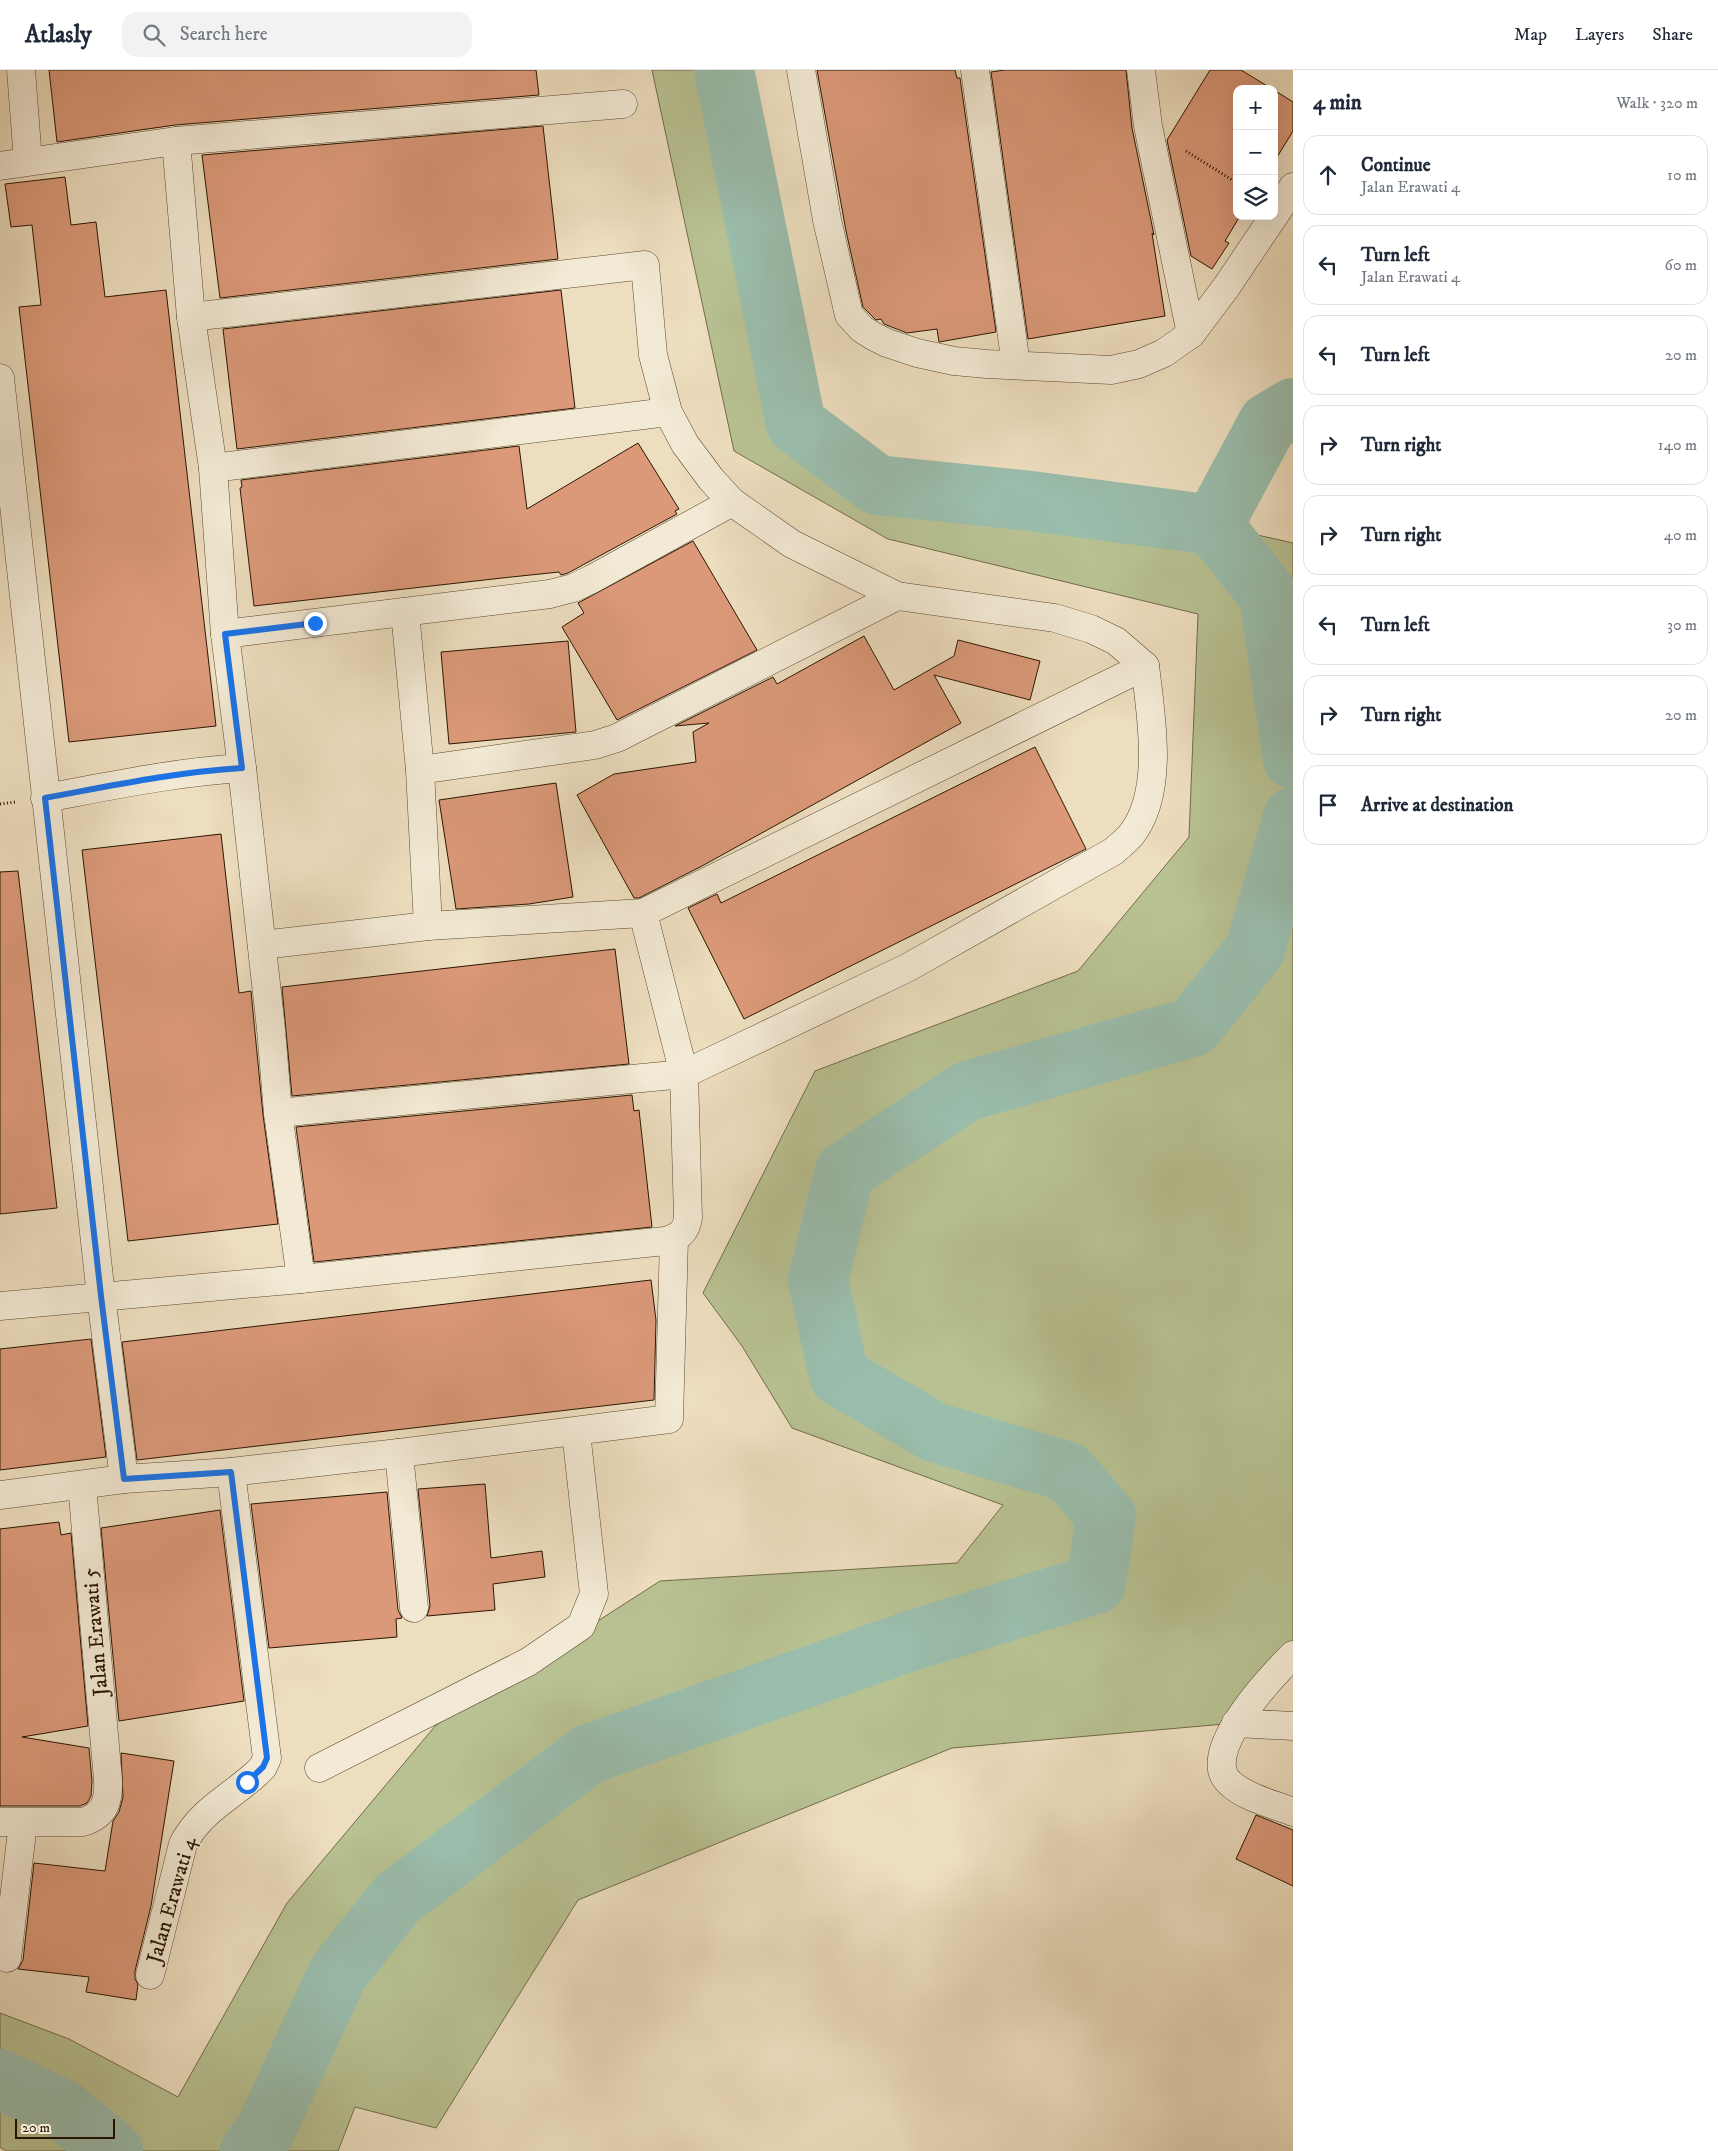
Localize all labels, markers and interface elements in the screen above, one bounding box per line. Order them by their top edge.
search box [122,12,472,57]
text: Atlasly [25,20,92,50]
icon: search [140,21,168,49]
text: Search here [180,23,268,46]
text: Map [1514,24,1547,46]
text: Layers [1575,24,1624,46]
text: Share [1652,24,1693,46]
map controls [1233,85,1278,220]
button: + [1233,85,1278,130]
text: 4 min [1313,90,1362,116]
text: Walk · 320 m [1616,93,1698,113]
button: − [1233,130,1278,175]
text: Continue [1361,154,1431,177]
icon: ahead [1314,161,1342,189]
text: 10 m [1667,165,1697,185]
button: layers [1233,175,1278,220]
text: Jalan Erawati 4 [1361,177,1460,197]
text: Turn left [1361,244,1430,267]
icon: left [1314,251,1342,279]
text: 60 m [1665,255,1697,275]
text: Jalan Erawati 4 [1361,267,1460,287]
icon: left [1314,341,1342,369]
text: Turn left [1361,344,1430,367]
text: 20 m [1665,345,1697,365]
icon: right [1314,431,1342,459]
text: Turn right [1361,434,1441,457]
text: 140 m [1658,435,1697,455]
icon: right [1314,521,1342,549]
text: Turn right [1361,524,1441,547]
text: 40 m [1664,525,1697,545]
icon: left [1314,611,1342,639]
route end [304,612,327,635]
text: Turn left [1361,614,1430,637]
text: 30 m [1667,615,1697,635]
icon: right [1314,701,1342,729]
text: Turn right [1361,704,1441,727]
text: 20 m [1665,705,1697,725]
icon: arrive [1314,791,1342,819]
text: Arrive at destination [1361,794,1513,817]
street label: Jalan Erawati 5 [77,1567,115,1699]
route start [236,1771,259,1794]
street label: Jalan Erawati 4 [141,1833,203,1968]
scale bar [15,2116,115,2139]
text: 20 m [22,2119,50,2137]

